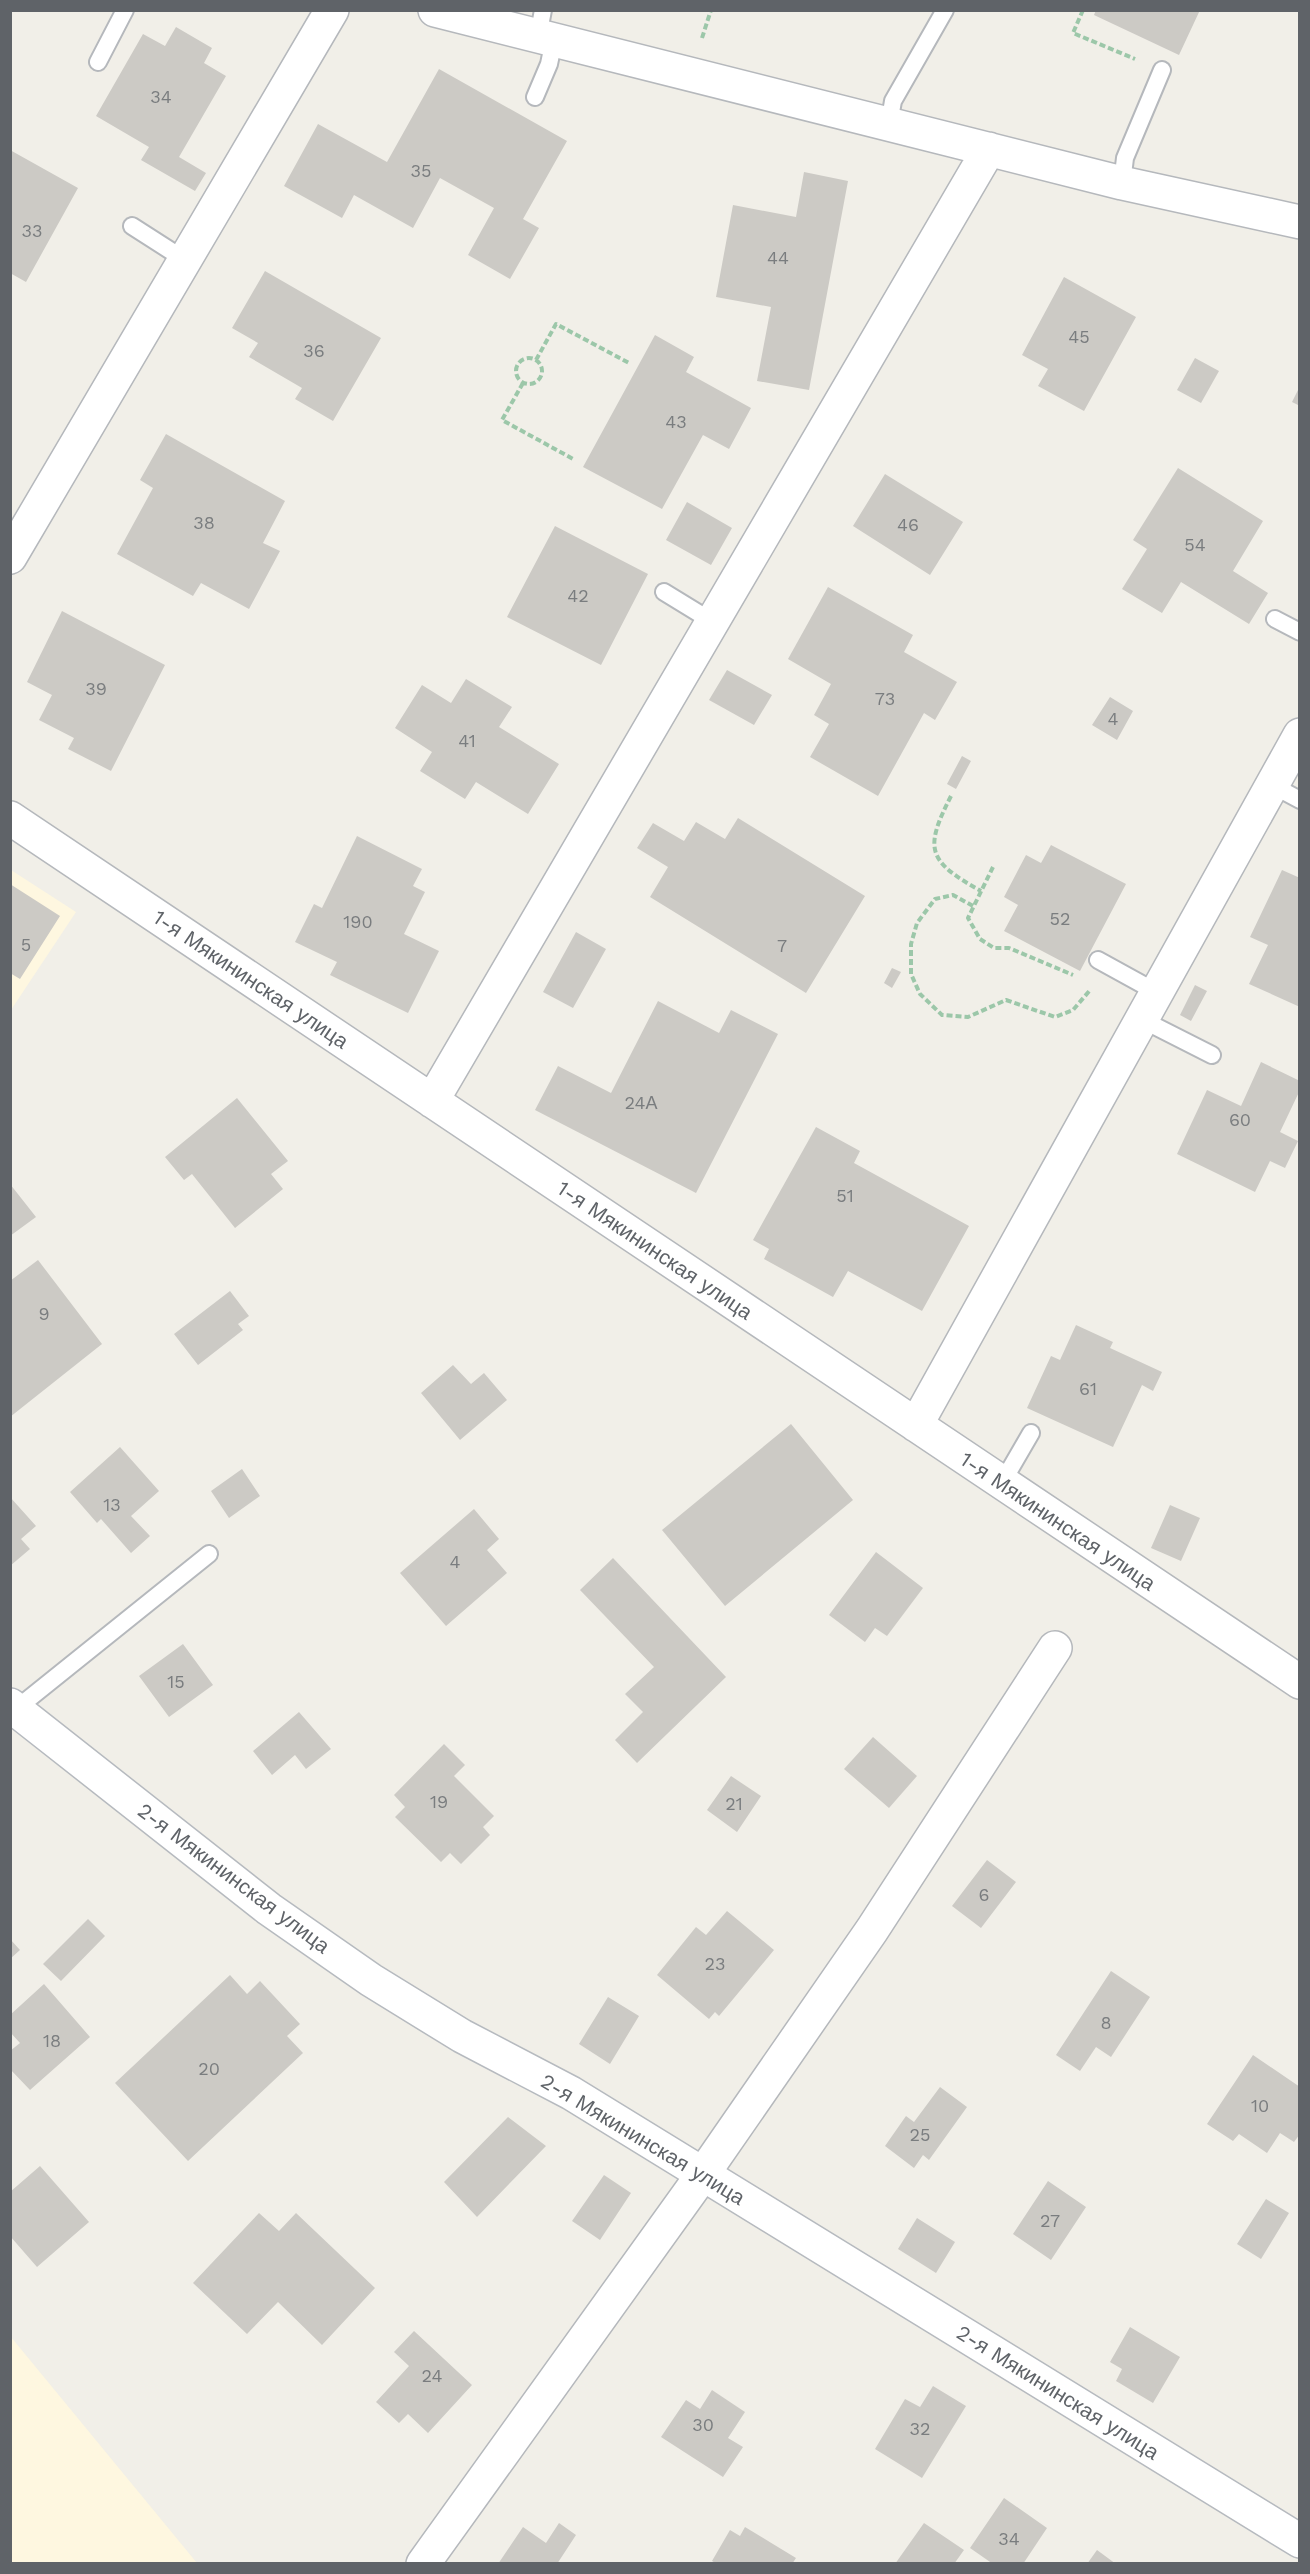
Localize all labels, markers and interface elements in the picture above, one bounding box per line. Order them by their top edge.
house number: 34 [150,86,172,107]
house number: 35 [411,160,431,181]
house number: 33 [22,220,43,241]
house number: 44 [767,247,789,268]
house number: 45 [1068,326,1090,347]
house number: 36 [303,340,325,361]
house number: 43 [665,411,687,432]
house number: 38 [193,512,215,533]
house number: 46 [897,514,919,535]
house number: 54 [1184,534,1206,555]
house number: 42 [567,585,589,606]
house number: 39 [85,678,107,699]
house number: 73 [875,688,895,709]
house number: 4 [1108,708,1119,729]
house number: 41 [458,730,476,751]
street label: 1-я Мякининская улица [149,904,354,1054]
house number: 52 [1050,908,1070,929]
house number: 190 [343,911,373,932]
house number: 5 [21,934,31,955]
house number: 7 [777,935,787,956]
house number: 24А [625,1092,657,1113]
house number: 60 [1229,1109,1251,1130]
street label: 1-я Мякининская улица [553,1175,758,1325]
house number: 51 [836,1185,854,1206]
house number: 9 [38,1303,50,1324]
house number: 61 [1079,1378,1097,1399]
street label: 1-я Мякининская улица [956,1446,1161,1596]
house number: 13 [103,1494,121,1515]
house number: 4 [450,1551,461,1572]
house number: 15 [167,1671,185,1692]
house number: 19 [430,1791,448,1812]
house number: 21 [725,1793,743,1814]
street label: 2-я Мякининская улица [133,1798,335,1959]
house number: 6 [979,1884,989,1905]
house number: 23 [705,1953,726,1974]
house number: 8 [1100,2012,1112,2033]
house number: 18 [43,2030,61,2051]
house number: 20 [198,2058,220,2079]
street label: 2-я Мякининская улица [536,2068,750,2210]
house number: 10 [1251,2095,1269,2116]
house number: 25 [910,2124,930,2145]
house number: 27 [1040,2210,1060,2231]
street label: 2-я Мякининская улица [952,2319,1164,2465]
house number: 24 [422,2365,442,2386]
house number: 30 [692,2414,714,2435]
house number: 32 [910,2418,931,2439]
house number: 34 [998,2528,1020,2549]

